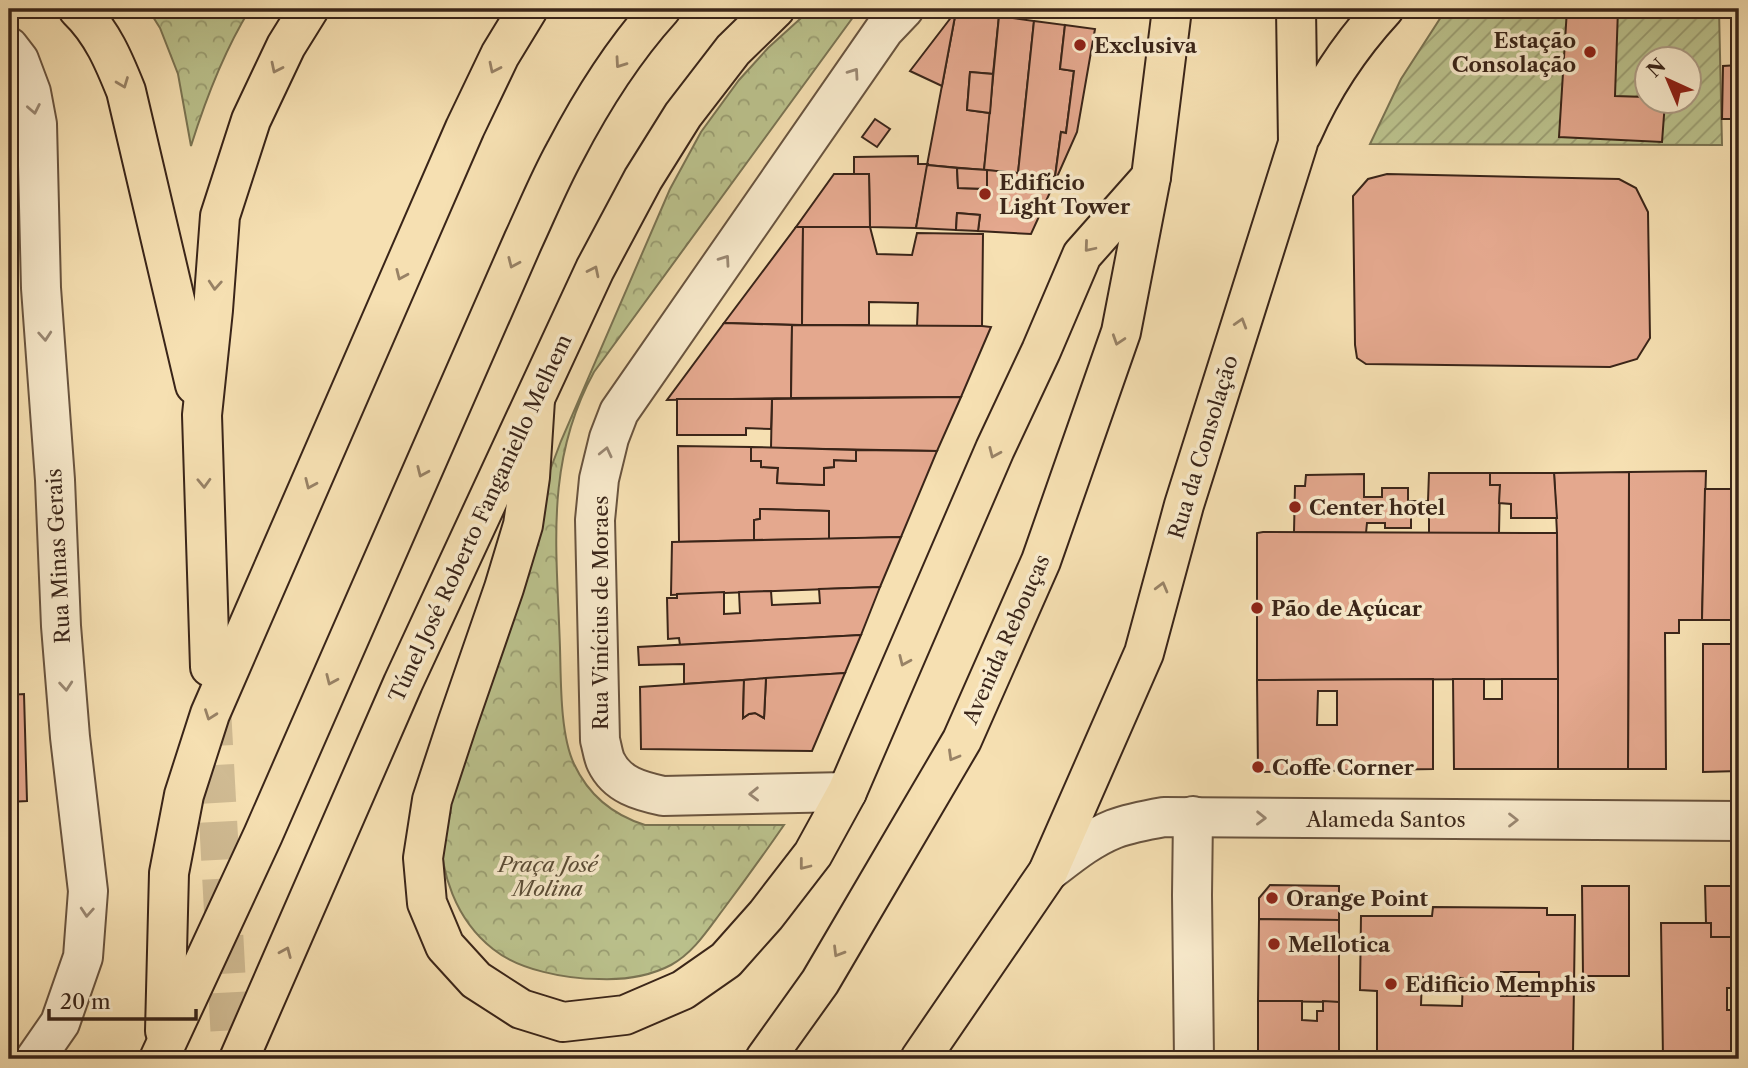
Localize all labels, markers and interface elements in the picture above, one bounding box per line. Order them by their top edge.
place label: Estação Consolação [1452,28,1576,77]
place label: Exclusiva [1094,33,1198,58]
marker: Exclusiva [1072,37,1088,53]
marker: Estação Consolação [1582,44,1598,60]
north arrow [1632,46,1702,116]
text: N [1643,54,1670,82]
one-way arrow [616,55,628,68]
one-way arrow [270,61,284,73]
one-way arrow [488,61,502,73]
one-way arrow [846,68,858,81]
one-way arrow [114,77,128,89]
one-way arrow [26,103,41,115]
place label: Edifício Light Tower [999,170,1131,219]
marker: Edifício Light Tower [977,186,993,202]
one-way arrow [1085,239,1098,251]
one-way arrow [717,255,729,268]
one-way arrow [508,257,522,269]
one-way arrow [586,266,600,278]
one-way arrow [395,268,409,280]
one-way arrow [208,280,223,291]
one-way arrow [1232,317,1247,329]
street label: Túnel José Roberto Fanganiello Melhem [384,330,577,706]
one-way arrow [37,331,52,342]
one-way arrow [1112,333,1126,346]
street label: Rua da Consolação [1163,352,1243,542]
one-way arrow [988,445,1002,458]
one-way arrow [597,446,612,458]
one-way arrow [416,465,430,477]
street label: Rua Minas Gerais [41,468,75,644]
one-way arrow [304,477,318,489]
one-way arrow [197,478,212,489]
place label: Center hotel [1309,495,1445,520]
street label: Rua Vinícius de Moraes [588,496,613,730]
marker: Center hotel [1287,499,1303,515]
street label: Avenida Rebouças [957,551,1055,728]
one-way arrow [1154,582,1168,594]
place label: Pão de Açúcar [1271,596,1423,621]
marker: Pão de Açúcar [1249,600,1265,616]
one-way arrow [898,655,912,667]
one-way arrow [325,673,339,685]
one-way arrow [58,681,73,692]
one-way arrow [204,709,218,721]
one-way arrow [948,748,961,761]
place label: Coffe Corner [1272,755,1415,780]
marker: Coffe Corner [1250,759,1266,775]
one-way arrow [748,786,759,802]
street label: Alameda Santos [1305,807,1466,832]
one-way arrow [1256,810,1266,826]
one-way arrow [1508,812,1518,828]
park label: Praça José Molina [496,852,599,901]
one-way arrow [800,858,813,870]
place label: Orange Point [1286,886,1429,911]
marker: Orange Point [1264,890,1280,906]
one-way arrow [80,907,95,918]
place label: Mellotica [1288,932,1391,957]
marker: Mellotica [1266,936,1282,952]
one-way arrow [833,945,846,958]
one-way arrow [278,947,292,959]
place label: Edificio Memphis [1405,972,1596,997]
marker: Edificio Memphis [1383,976,1399,992]
scale bar [49,977,196,1021]
text: 20 m [60,989,111,1014]

